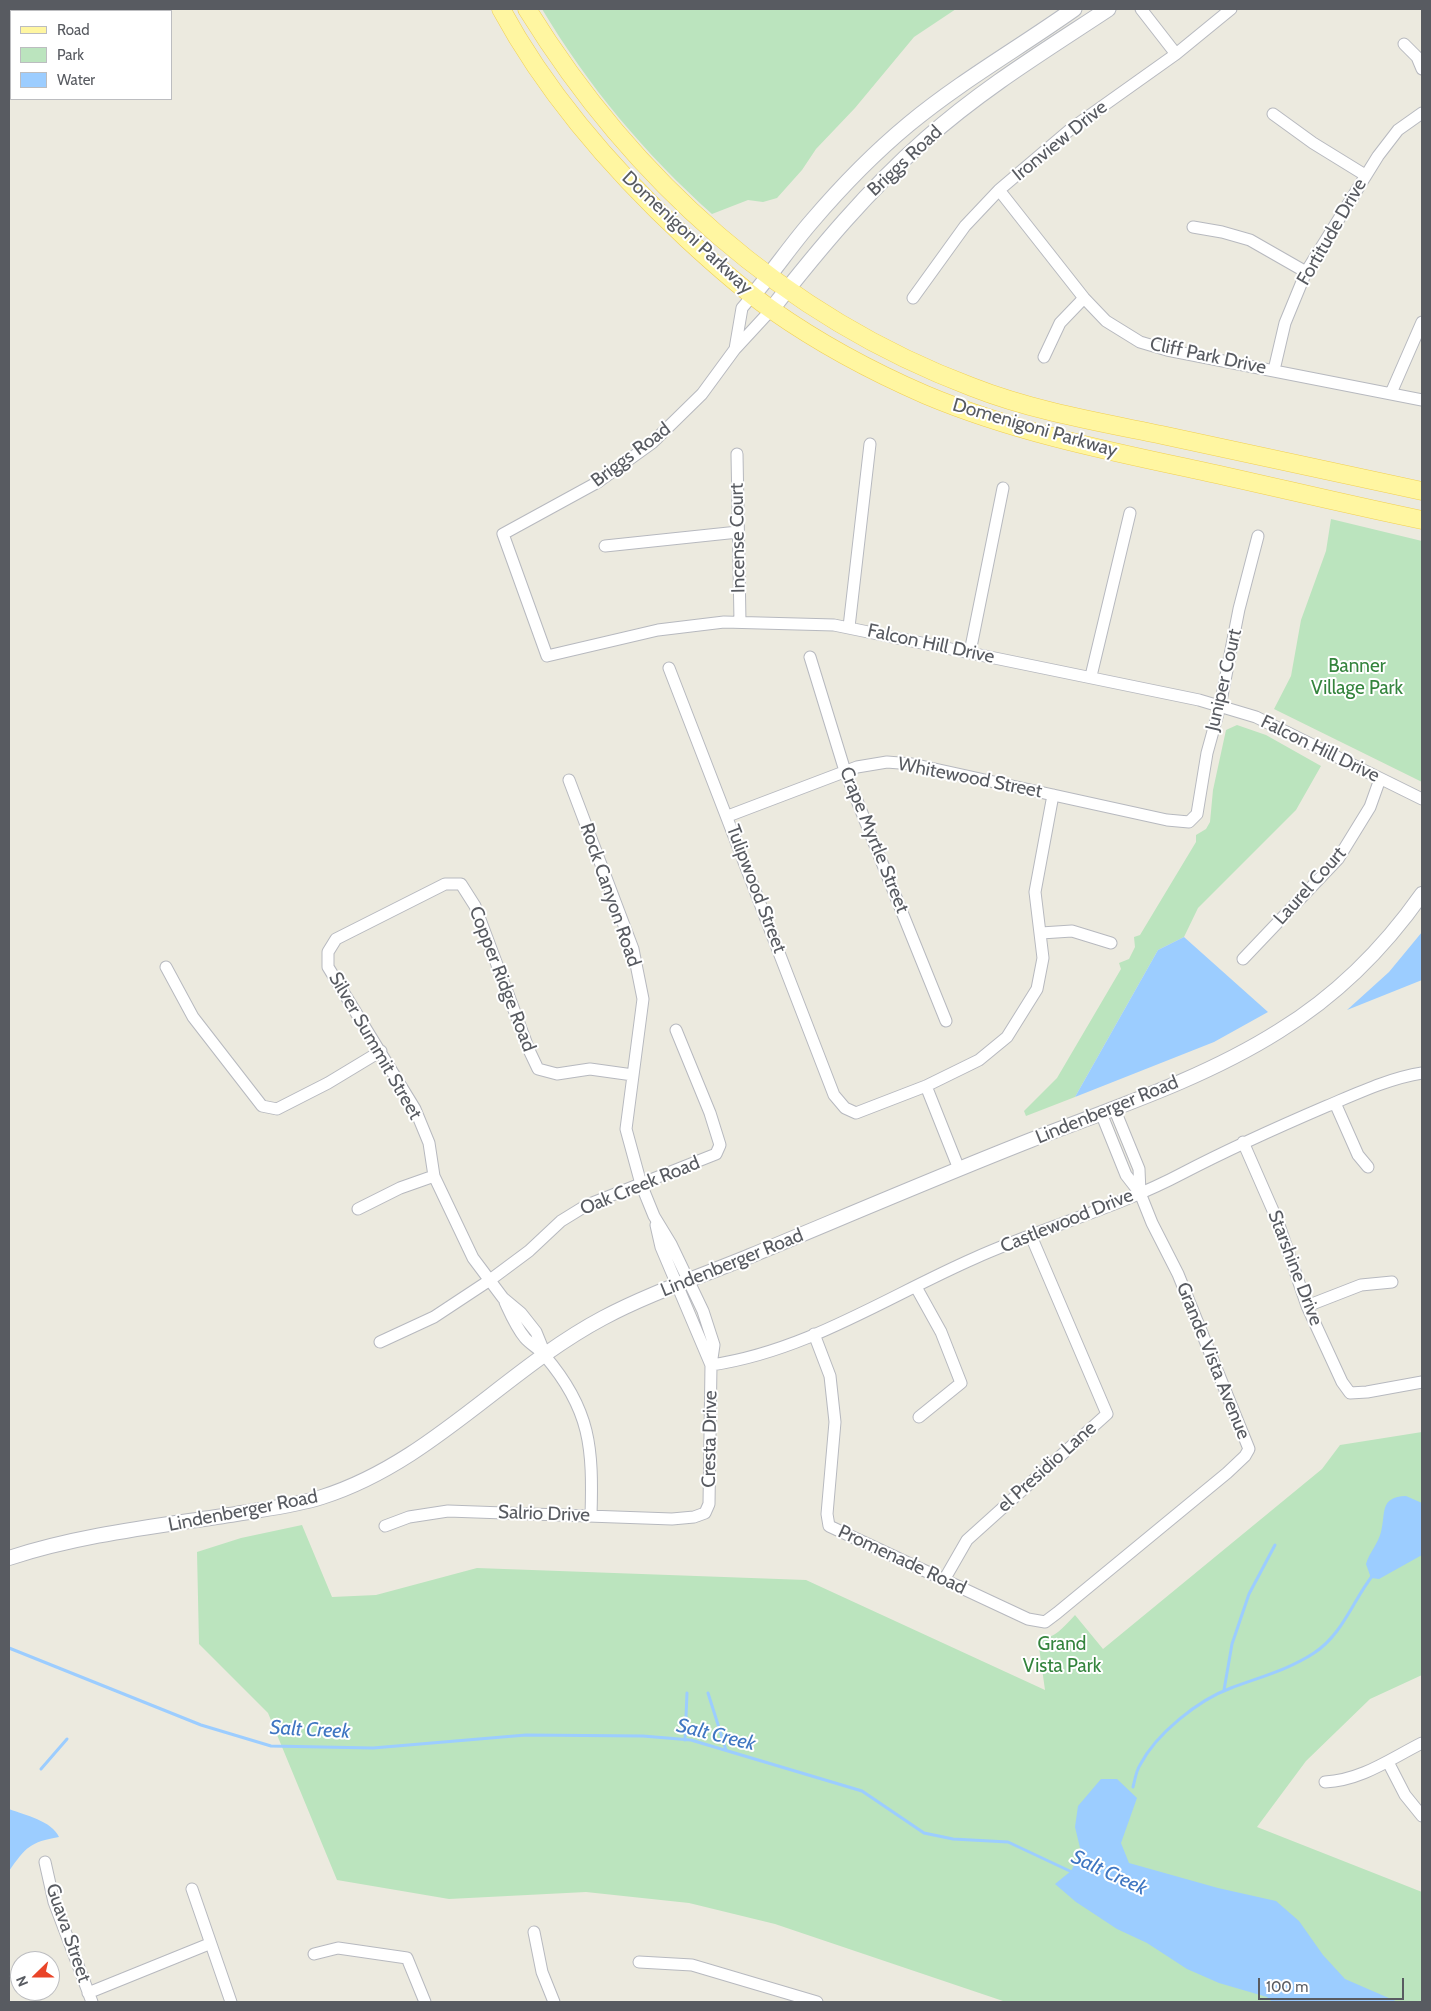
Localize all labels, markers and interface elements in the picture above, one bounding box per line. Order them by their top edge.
legend [10,10,172,100]
text: Road [57,21,90,39]
text: Park [57,46,84,64]
text: Water [57,71,95,89]
street label: Ironview Drive [1008,96,1112,186]
street label: Briggs Road [863,121,947,201]
street label: Domenigoni Parkway [617,167,757,299]
street label: Fortitude Drive [1292,175,1372,289]
street label: Cliff Park Drive [1148,333,1268,379]
street label: Domenigoni Parkway [950,394,1120,462]
street label: Briggs Road [587,418,675,492]
street label: Incense Court [726,483,750,593]
street label: Falcon Hill Drive [865,619,997,669]
street label: Juniper Court [1201,627,1247,733]
park label: Banner Village Park [1311,655,1403,699]
street label: Falcon Hill Drive [1257,710,1383,788]
street label: Whitewood Street [896,753,1044,803]
street label: Crape Myrtle Street [834,764,914,916]
street label: Rock Canyon Road [575,820,645,970]
street label: Tulipwood Street [721,822,791,956]
street label: Laurel Court [1269,842,1351,930]
street label: Copper Ridge Road [464,903,540,1055]
street label: Silver Summit Street [324,968,426,1124]
street label: Lindenberger Road [1032,1071,1182,1149]
street label: Oak Creek Road [577,1152,703,1220]
street label: Castlewood Drive [997,1184,1137,1258]
street label: Starshine Drive [1263,1207,1327,1329]
street label: Lindenberger Road [657,1224,807,1302]
street label: Grande Vista Avenue [1171,1279,1255,1443]
street label: Cresta Drive [698,1390,722,1488]
street label: el Presidio Lane [993,1417,1101,1517]
street label: Lindenberger Road [166,1485,320,1537]
street label: Salrio Drive [498,1501,590,1527]
street label: Promenade Road [834,1520,970,1600]
park label: Grand Vista Park [1023,1633,1101,1677]
water label: Salt Creek [674,1714,758,1756]
water label: Salt Creek [269,1716,351,1744]
water label: Salt Creek [1068,1845,1150,1901]
street label: Guava Street [40,1881,96,1985]
north arrow [10,1951,60,2001]
scale bar [1261,1968,1407,2000]
text: N [12,1973,32,1989]
text: 100 m [1266,1978,1308,1996]

